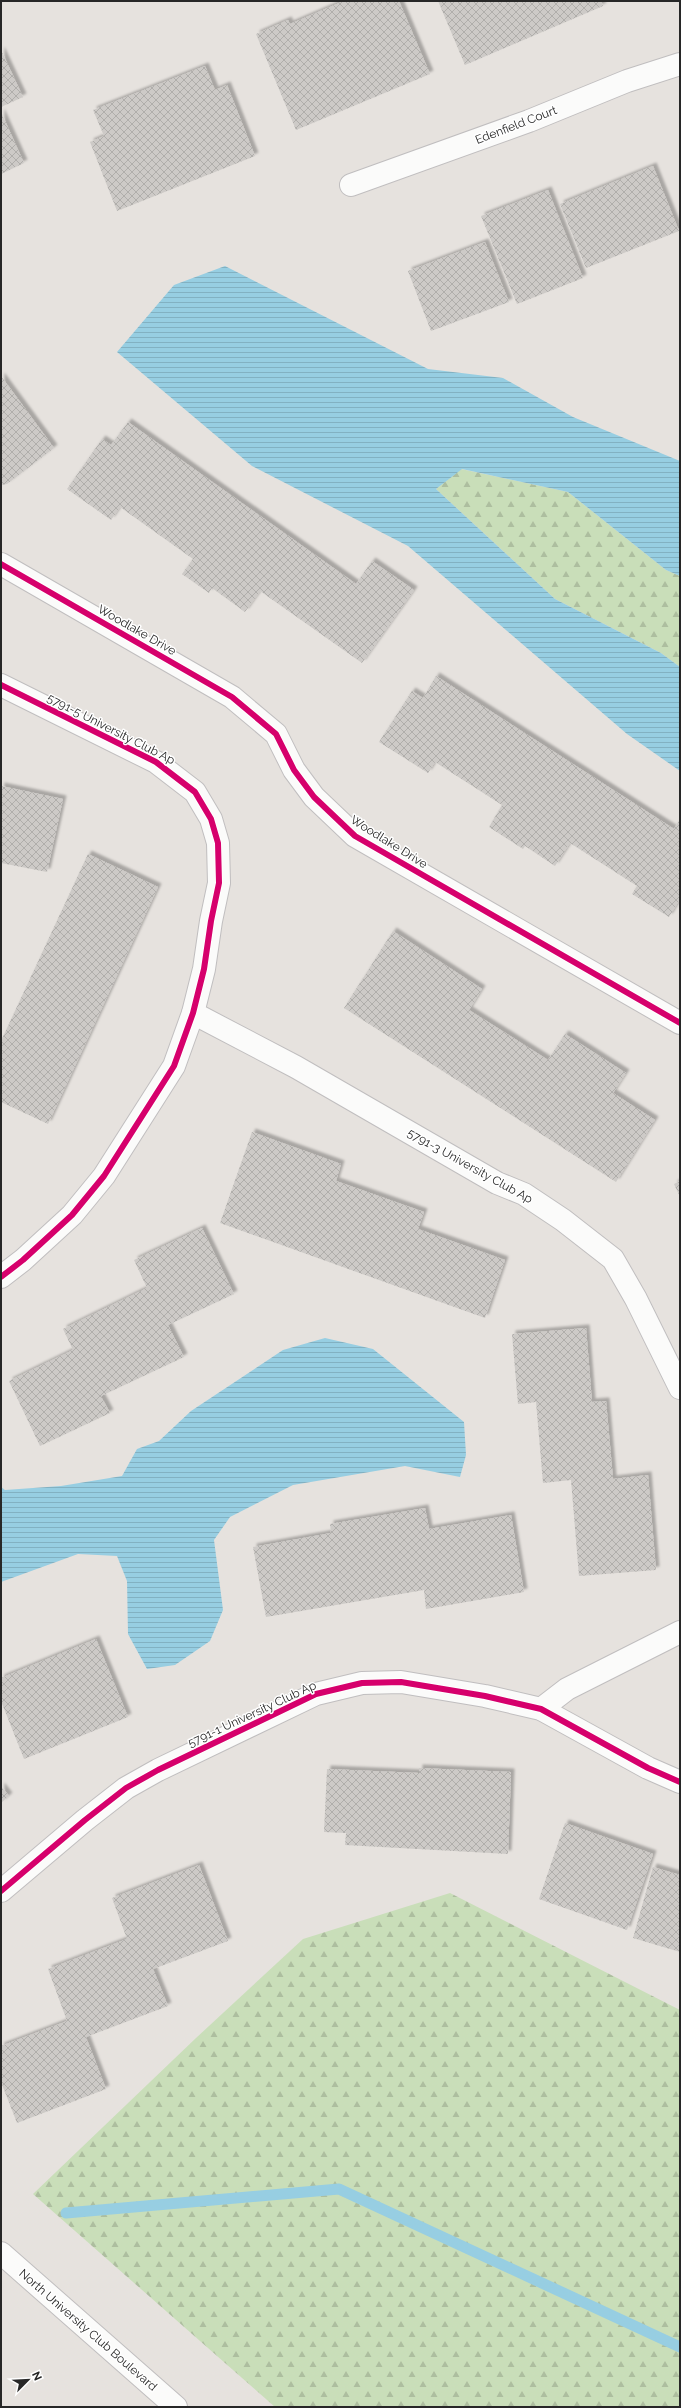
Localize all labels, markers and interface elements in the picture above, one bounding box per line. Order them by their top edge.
street label: Edenfield Court [473,103,559,147]
street label: Woodlake Drive [95,602,179,658]
street label: 5791-5 University Club Ap [45,691,177,767]
street label: Woodlake Drive [348,813,430,871]
street label: 5791-3 University Club Ap [405,1126,535,1206]
street label: 5791-1 University Club Ap [186,1678,318,1750]
street label: North University Club Boulevard [16,2266,160,2394]
north arrow [8,2360,48,2400]

